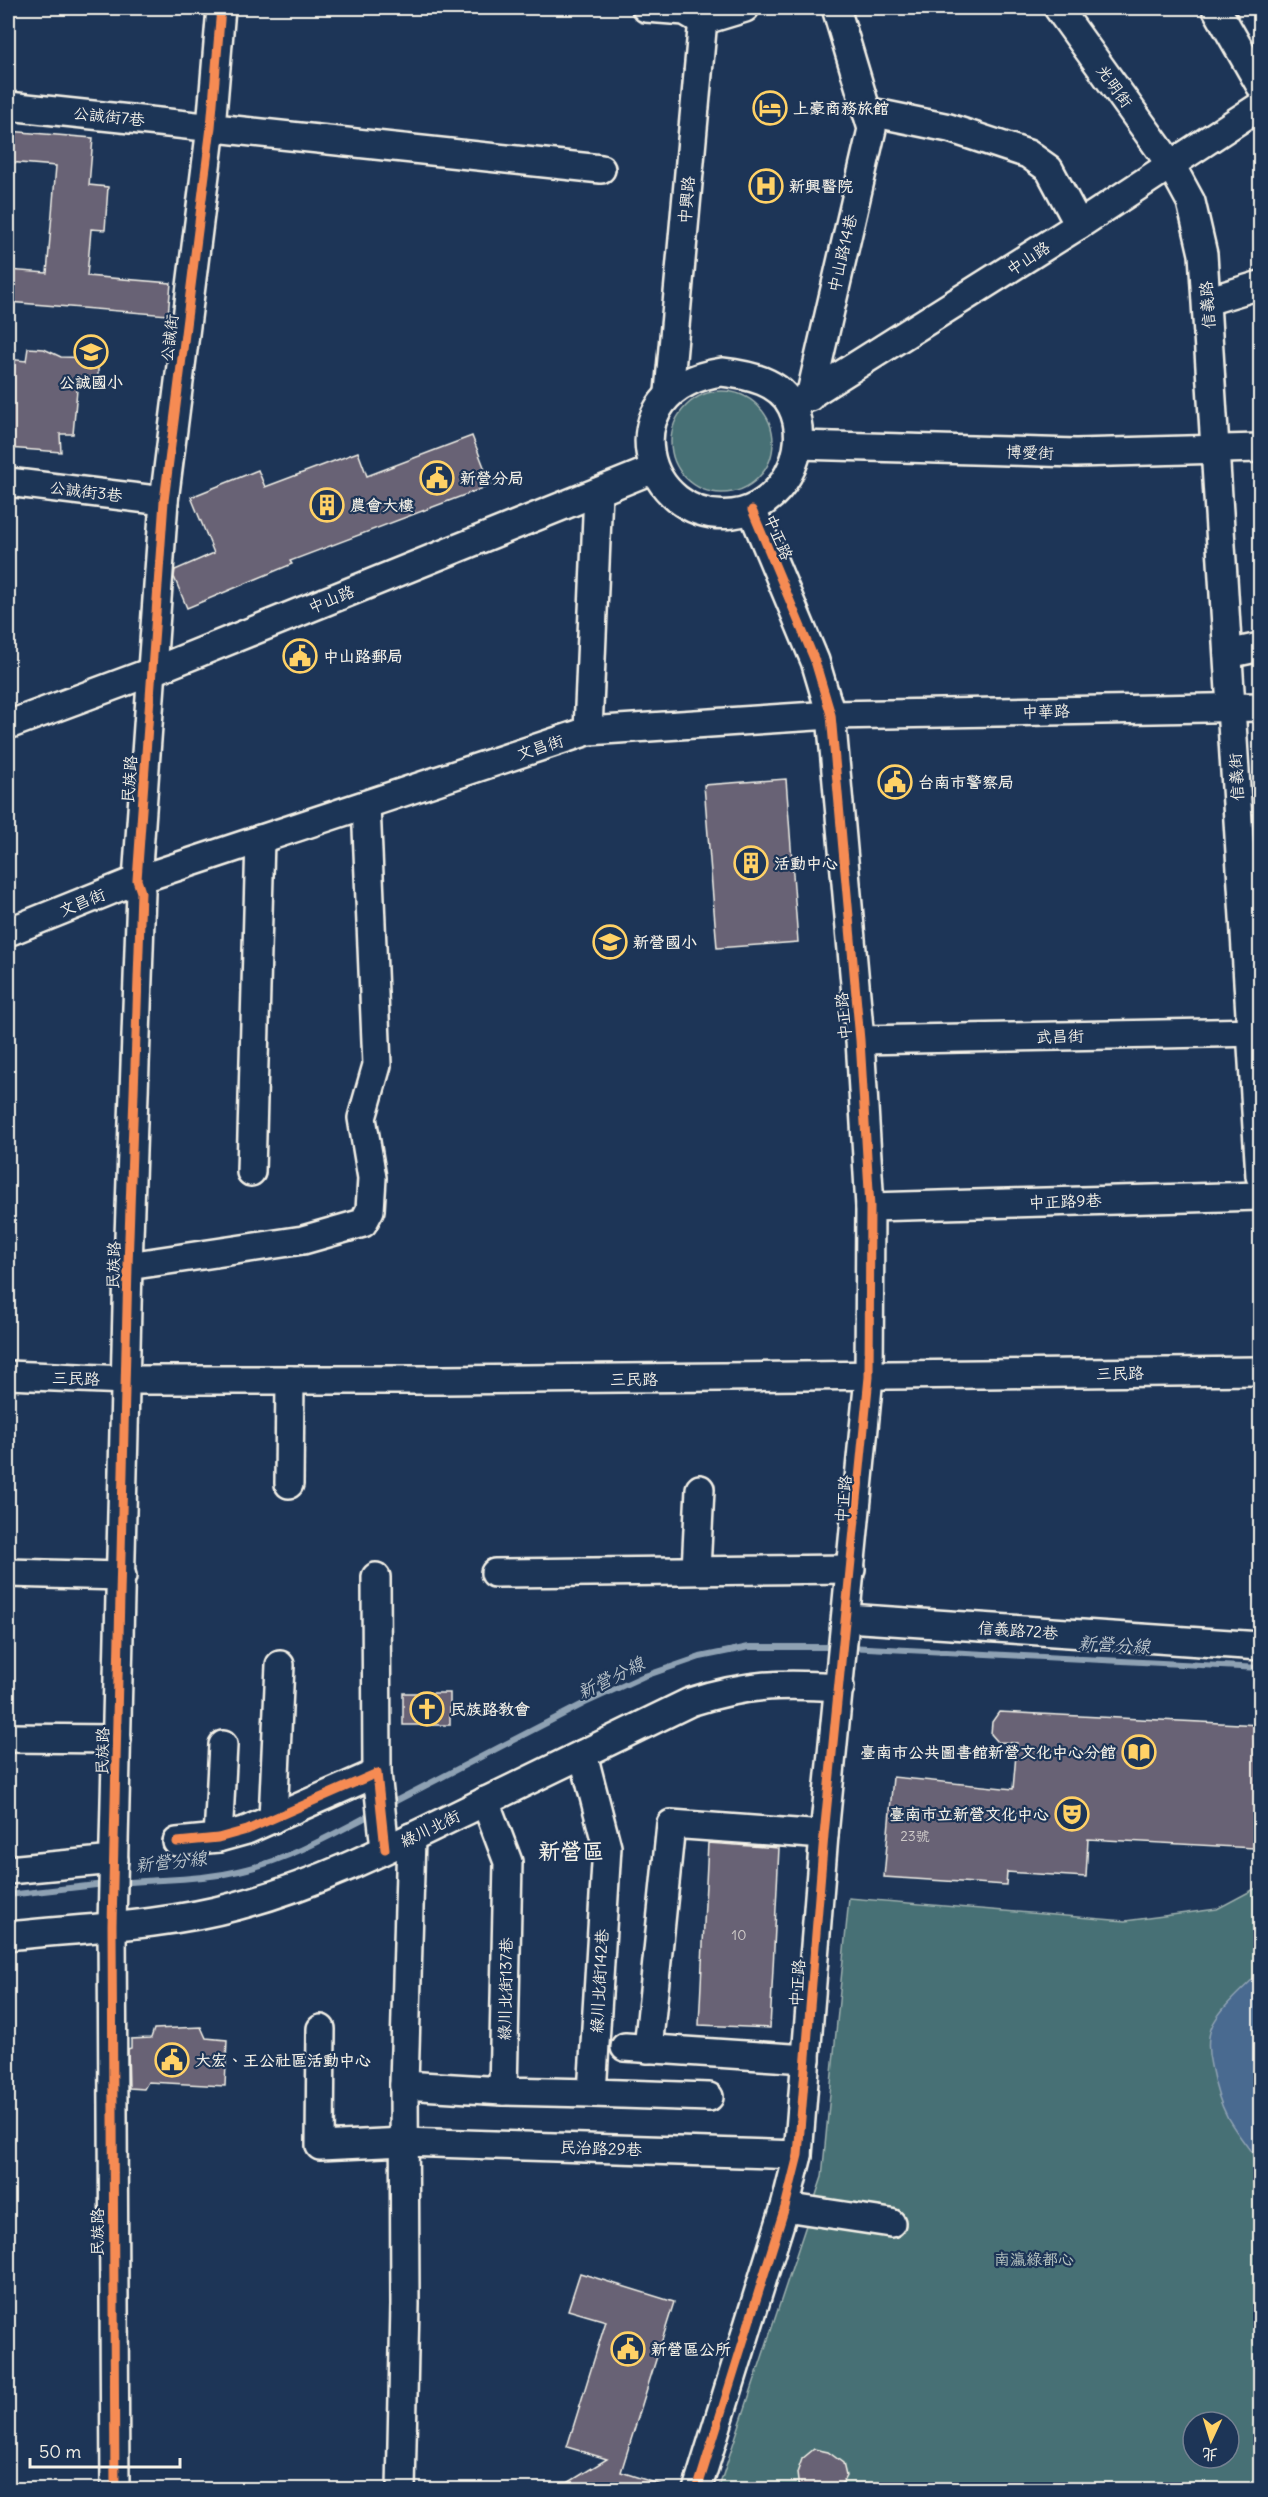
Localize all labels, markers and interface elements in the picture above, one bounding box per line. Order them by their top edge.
street label: 光明街 [1093,61,1137,111]
hotel icon: 上豪商務旅館 [752,90,788,126]
place label: 上豪商務旅館 [793,98,889,118]
street label: 公誠街7巷 [72,102,146,130]
hospital icon: 新興醫院 [748,168,784,204]
street label: 中興路 [674,175,698,225]
place label: 新興醫院 [789,176,853,196]
street label: 中山路14巷 [823,212,861,294]
street label: 中山路 [1002,237,1054,279]
street label: 信義路 [1195,280,1219,330]
street label: 公誠街 [156,313,182,363]
school or university icon: 公誠國小 [73,334,109,370]
place label: 公誠國小 [59,372,123,392]
street label: 博愛街 [1006,441,1054,463]
public building icon: 新營分局 [419,460,455,496]
place label: 新營分局 [460,468,524,488]
street label: 公誠街3巷 [49,477,123,505]
building icon: 農會大樓 [309,487,345,523]
place label: 農會大樓 [350,495,414,515]
street label: 中正路 [760,511,798,563]
street label: 中山路 [305,581,357,617]
public building icon: 中山路郵局 [282,638,318,674]
place label: 中山路郵局 [323,646,403,666]
street label: 中華路 [1022,701,1070,721]
street label: 文昌街 [514,730,566,764]
street label: 信義街 [1225,753,1247,801]
street label: 民族路 [117,754,141,804]
public building icon: 台南市警察局 [877,764,913,800]
place label: 台南市警察局 [918,772,1014,792]
building icon: 活動中心 [733,845,769,881]
place label: 活動中心 [774,853,838,873]
street label: 文昌街 [56,884,108,920]
school or university icon: 新營國小 [592,924,628,960]
place label: 新營國小 [633,932,697,952]
street label: 中正路 [831,991,855,1041]
street label: 武昌街 [1036,1026,1084,1046]
street label: 中正路9巷 [1028,1190,1102,1212]
street label: 民族路 [102,1241,124,1289]
street label: 三民路 [1096,1363,1144,1383]
street label: 三民路 [52,1367,100,1389]
street label: 三民路 [610,1369,658,1389]
street label: 中正路 [831,1474,855,1524]
street label: 信義路72巷 [977,1617,1059,1643]
water label: 新營分線 [1077,1631,1152,1658]
water label: 新營分線 [573,1651,649,1704]
church icon: 民族路教會 [409,1691,445,1727]
place label: 民族路教會 [450,1699,530,1719]
street label: 民族路 [92,1727,112,1775]
library icon: 臺南市公共圖書館新營文化中心分館 [1121,1734,1157,1770]
place label: 臺南市公共圖書館新營文化中心分館 [860,1742,1116,1762]
theatre icon: 臺南市立新營文化中心 [1054,1796,1090,1832]
place label: 臺南市立新營文化中心 [889,1804,1049,1824]
street label: 綠川北街 [397,1805,463,1851]
house number: 23號 [900,1827,930,1845]
district label: 新營區 [538,1837,604,1865]
water label: 新營分線 [134,1846,209,1877]
house number: 10 [732,1926,746,1944]
street label: 綠川北街142巷 [586,1928,612,2034]
street label: 綠川北街137巷 [494,1937,516,2041]
street label: 中正路 [785,1958,809,2008]
public building icon: 大宏、王公社區活動中心 [154,2042,190,2078]
place label: 大宏、王公社區活動中心 [195,2050,371,2070]
street label: 民治路29巷 [560,2137,642,2159]
street label: 民族路 [87,2208,107,2256]
park label: 南瀛綠都心 [994,2249,1074,2269]
public building icon: 新營區公所 [610,2331,646,2367]
place label: 新營區公所 [651,2339,731,2359]
north arrow [1181,2410,1241,2470]
scale bar [30,2431,180,2469]
text: 50 m [39,2440,81,2463]
text: 北 [1201,2444,1219,2465]

